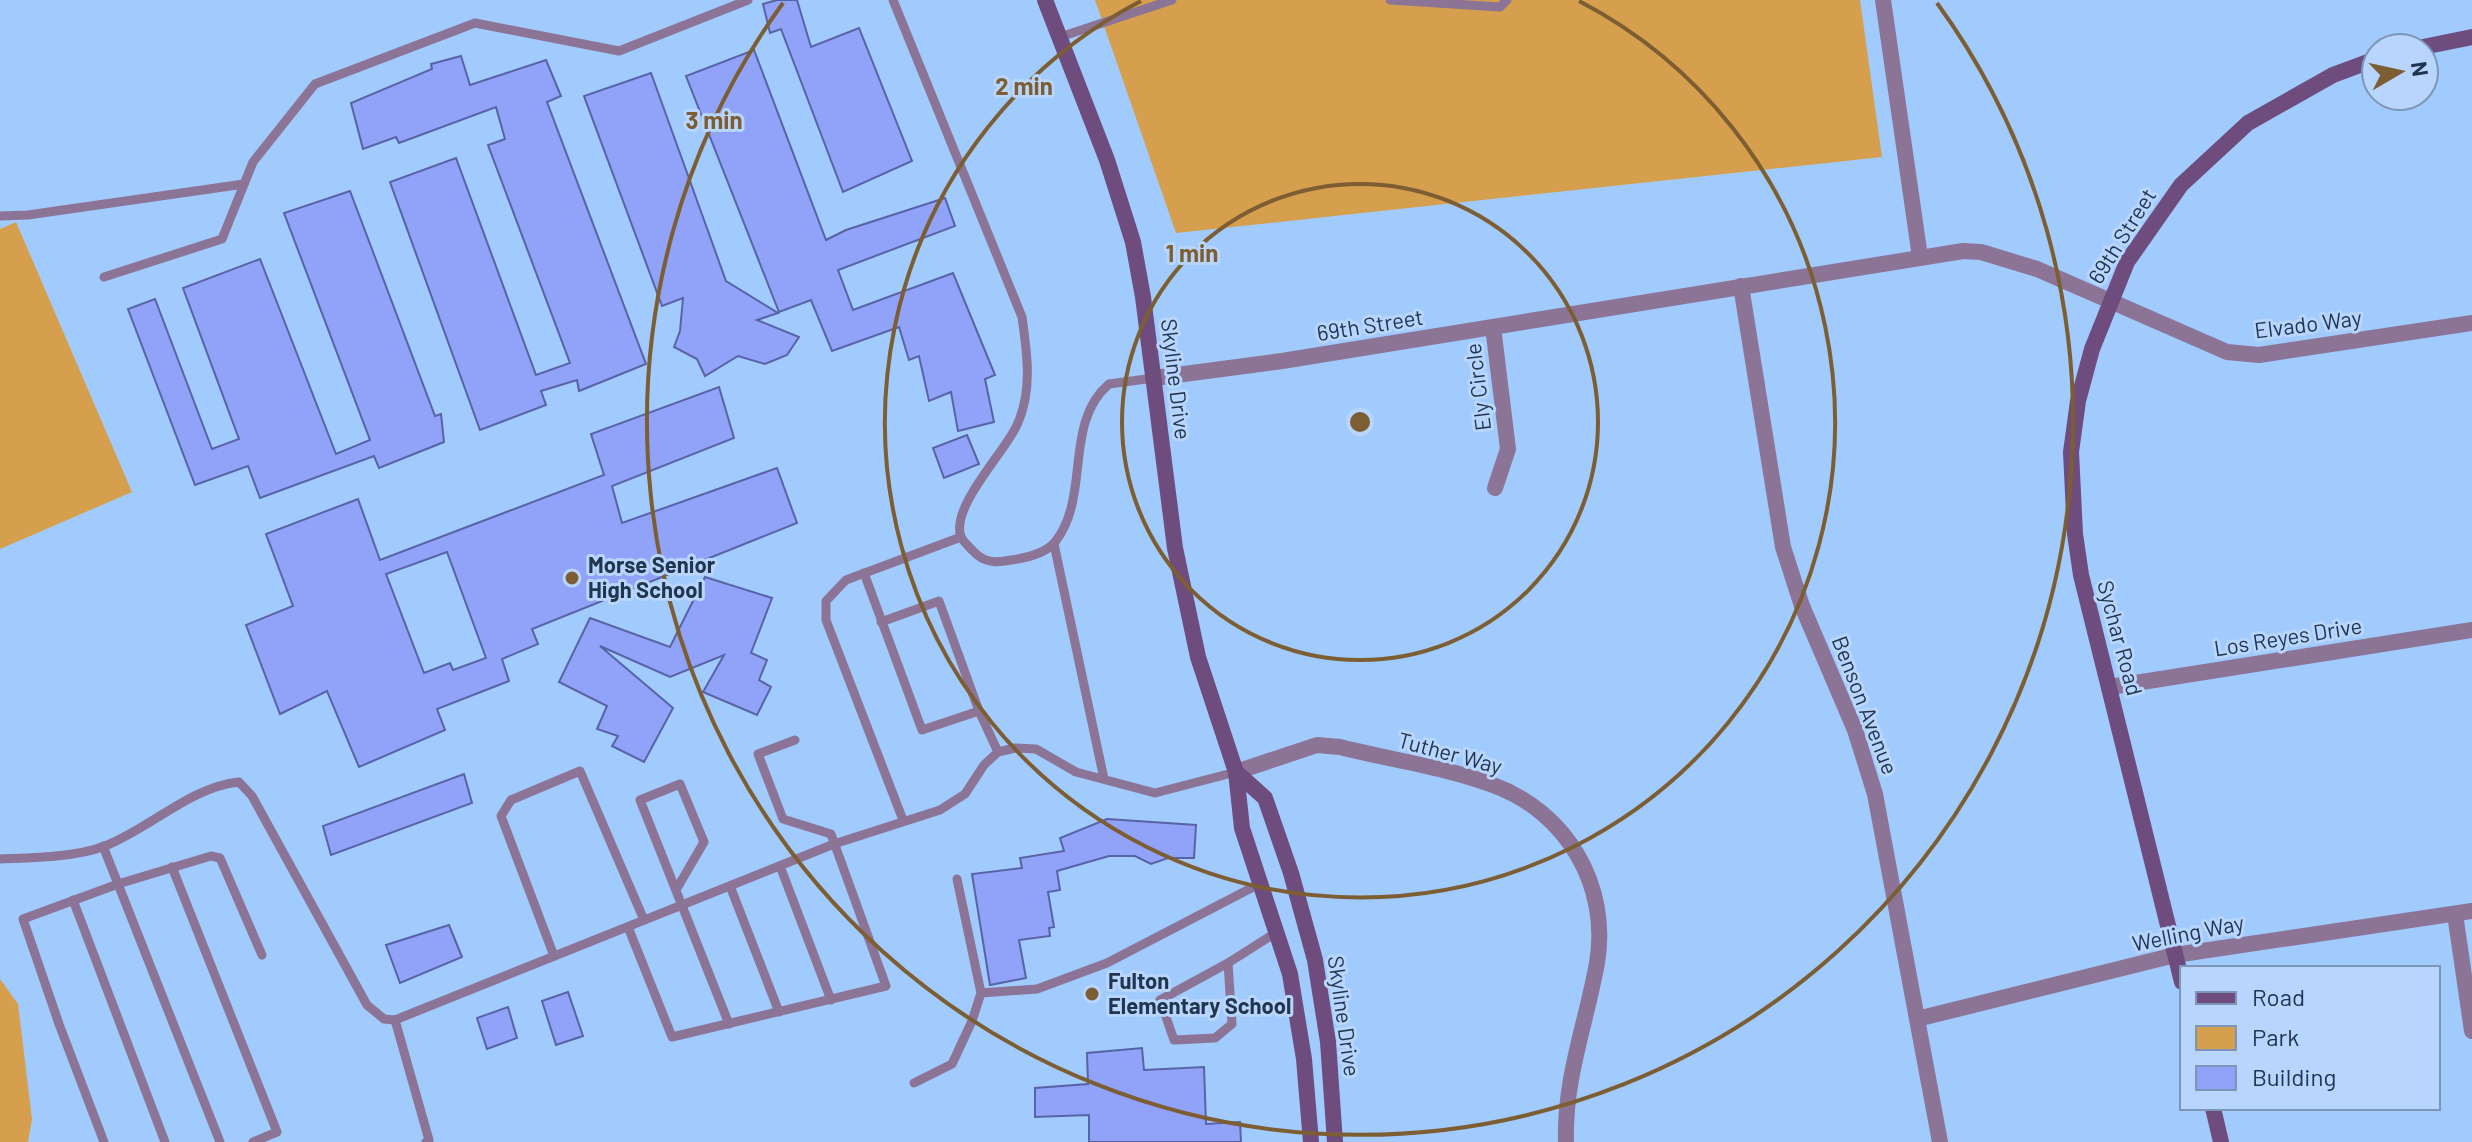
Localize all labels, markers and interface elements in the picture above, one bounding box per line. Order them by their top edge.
north arrow [2360,32,2440,112]
text: N [2407,59,2435,78]
text: 2 min [995,71,1053,100]
text: 3 min [685,105,743,134]
street label: 69th Street [2082,183,2161,288]
text: 1 min [1166,238,1218,267]
street label: 69th Street [1315,303,1425,345]
street label: Elvado Way [2253,304,2363,342]
street label: Skyline Drive [1157,317,1197,441]
street label: Ely Circle [1459,342,1495,432]
centre of rings [1346,408,1374,436]
place label: Morse Senior High School [588,551,716,602]
marker: Morse Senior High School [563,569,581,587]
street label: Sychar Road [2093,577,2149,698]
street label: Los Reyes Drive [2212,611,2364,661]
street label: Benson Avenue [1828,632,1904,778]
street label: Tuther Way [1395,726,1505,778]
street label: Welling Way [2130,908,2246,956]
street label: Skyline Drive [1324,954,1366,1078]
legend [2180,966,2440,1110]
place label: Fulton Elementary School [1108,967,1291,1018]
text: Road [2252,982,2305,1011]
marker: Fulton Elementary School [1083,985,1101,1003]
text: Park [2252,1022,2299,1051]
text: Building [2252,1062,2336,1091]

